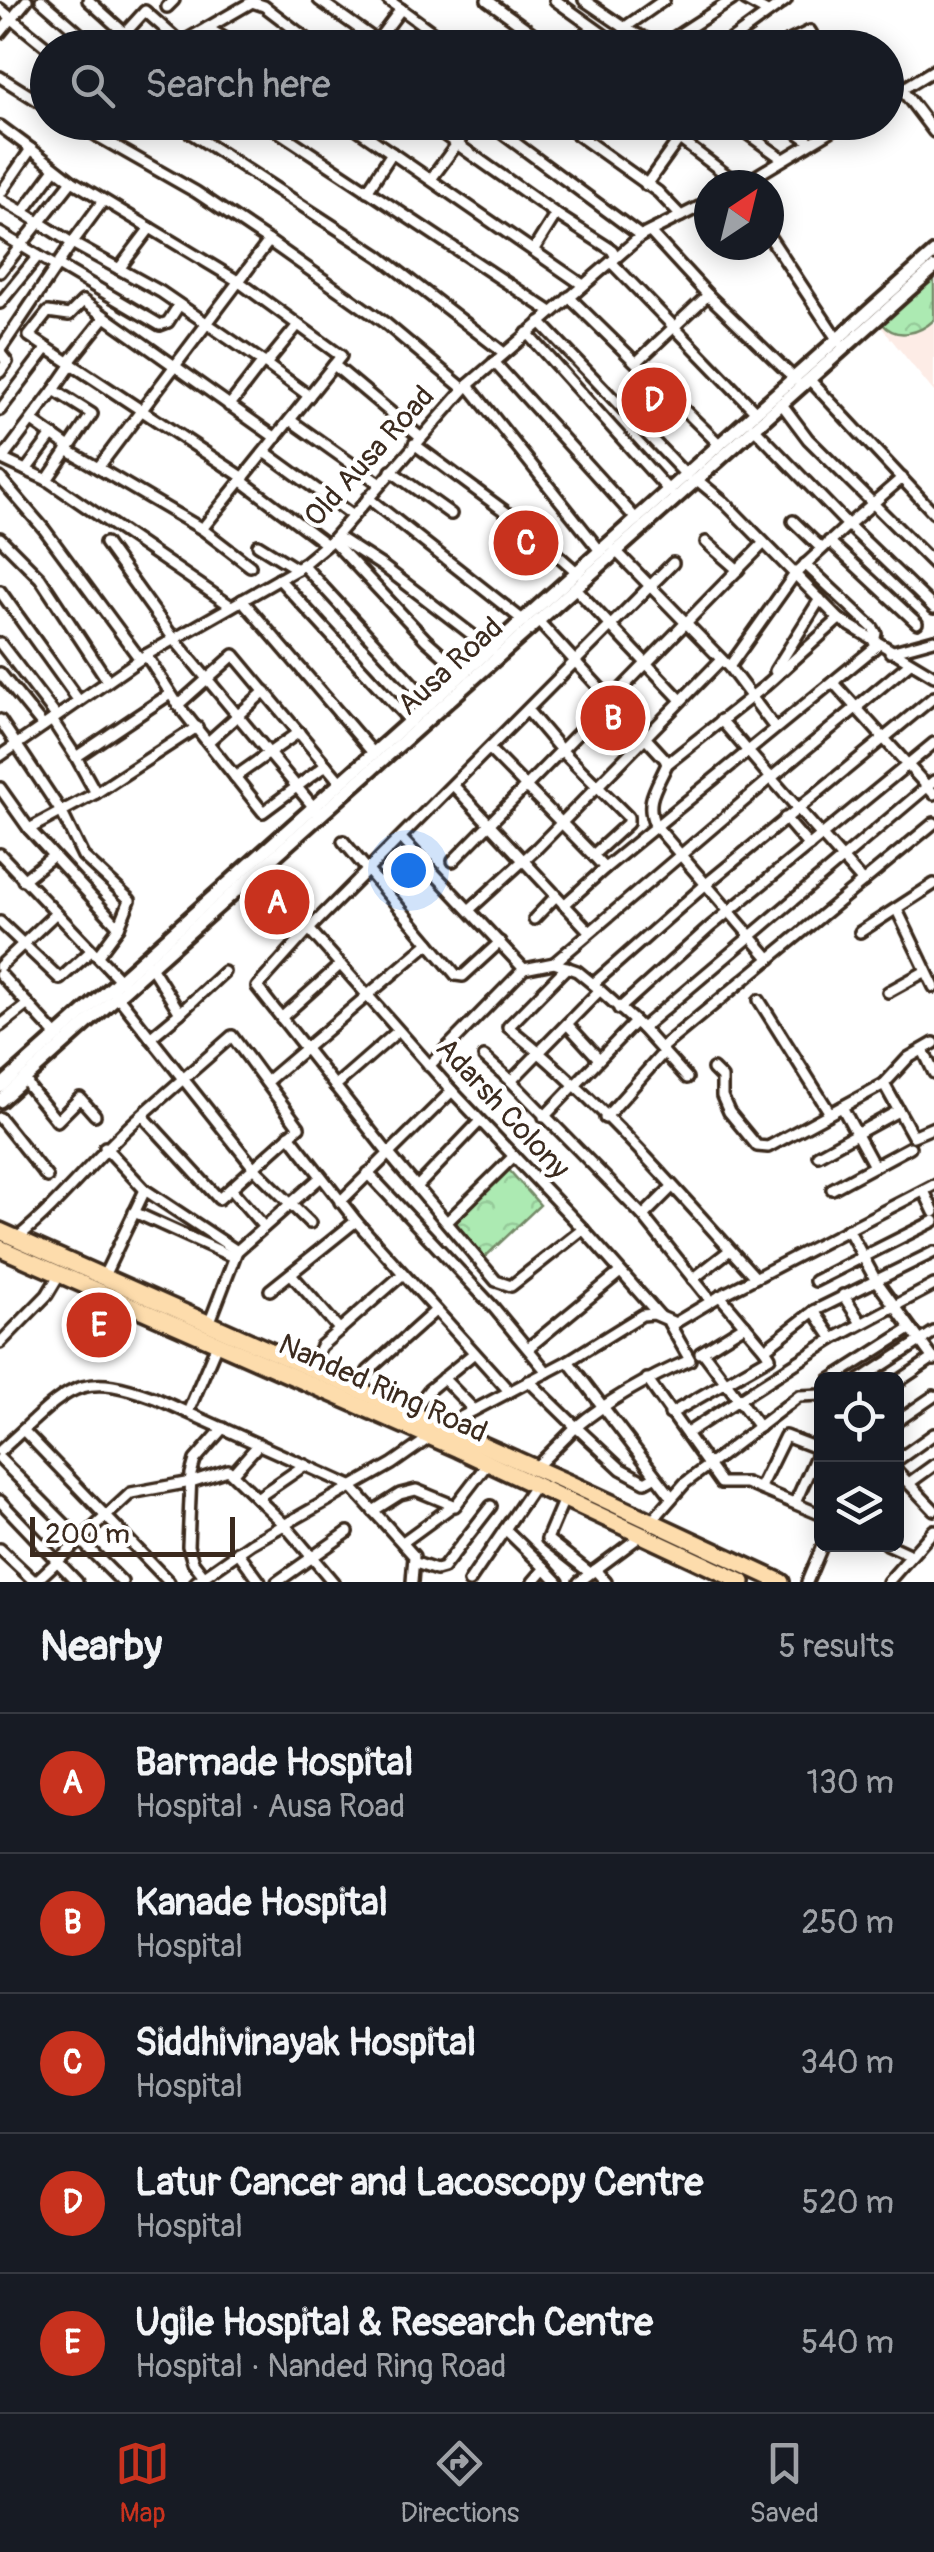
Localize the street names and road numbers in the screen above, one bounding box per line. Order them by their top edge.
street label: Old Ausa Road [296,378,442,534]
street label: Ausa Road [390,609,511,723]
street label: Adarsh Colony [428,1030,578,1187]
street label: Nanded Ring Road [273,1326,493,1451]

